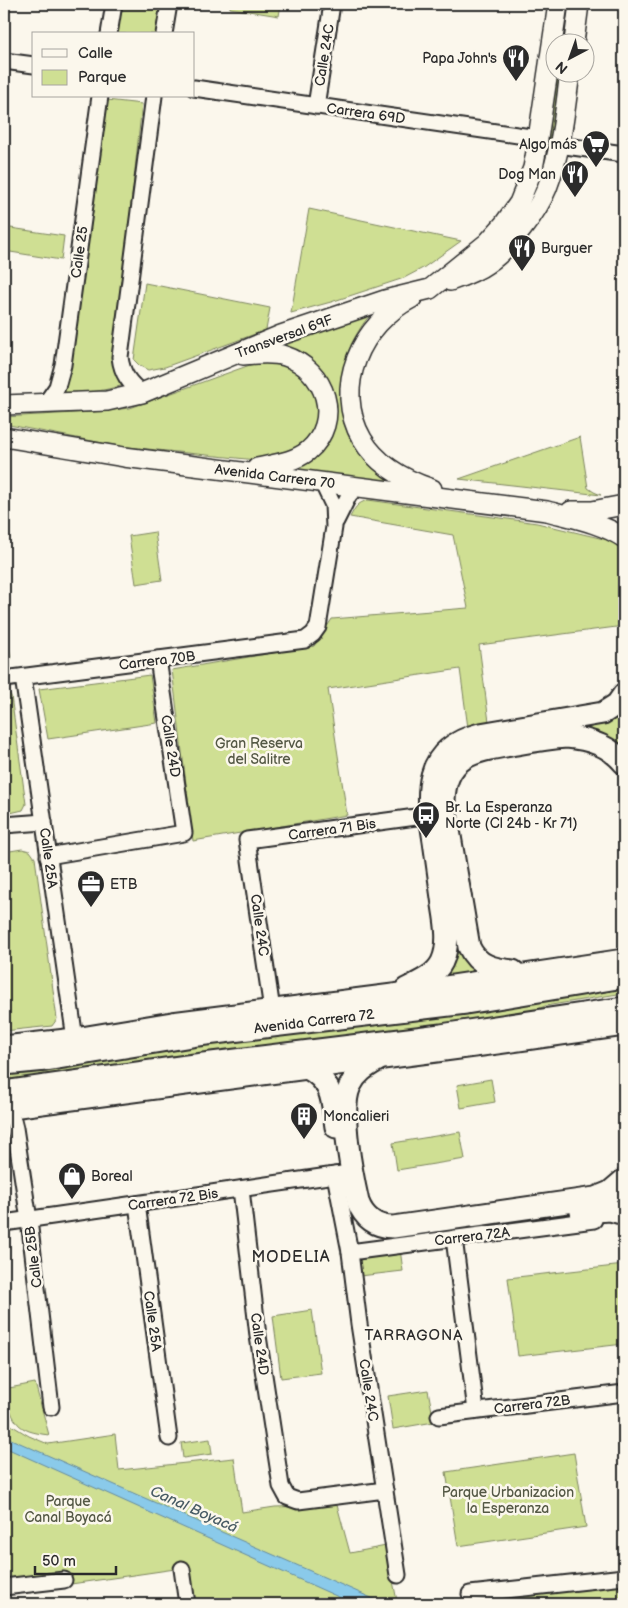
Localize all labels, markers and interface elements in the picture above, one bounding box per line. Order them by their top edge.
street label: Calle 24C [311,23,338,87]
legend [32,32,195,98]
north arrow [546,32,596,82]
restaurant icon: Papa John's [501,43,531,82]
text: Calle [78,44,113,63]
place label: Papa John's [422,50,497,67]
text: N [552,58,571,77]
text: Parque [78,68,127,87]
street label: Carrera 69D [325,100,406,127]
supermarket icon: Algo más [581,129,611,168]
place label: Algo más [519,136,577,153]
restaurant icon: Dog Man [560,159,590,198]
place label: Dog Man [498,166,556,183]
street label: Calle 25 [67,225,92,279]
restaurant icon: Burguer [507,233,537,272]
place label: Burguer [541,240,593,257]
street label: Transversal 69F [233,311,336,362]
street label: Avenida Carrera 70 [214,461,336,492]
street label: Carrera 70B [118,647,197,674]
street label: Calle 24D [157,714,184,778]
park label: Gran Reserva del Salitre [215,735,303,768]
place label: Br. La Esperanza Norte (Cl 24b - Kr 71) [445,799,578,832]
bus stop icon: Br. La Esperanza Norte (Cl 24b - Kr 71) [411,800,441,839]
street label: Carrera 71 Bis [287,815,377,844]
street label: Calle 25A [36,827,61,890]
office icon: ETB [76,869,106,908]
place label: ETB [110,876,138,893]
street label: Calle 24C [247,893,272,957]
street label: Avenida Carrera 72 [253,1006,376,1037]
building icon: Moncalieri [289,1101,319,1140]
place label: Moncalieri [323,1108,389,1125]
shop icon: Boreal [57,1161,87,1200]
place label: Boreal [91,1168,133,1185]
street label: Carrera 72 Bis [127,1185,219,1214]
street label: Carrera 72A [433,1223,511,1250]
street label: Calle 25B [21,1225,46,1289]
district label: MODELIA [251,1248,331,1267]
street label: Calle 25A [140,1290,165,1353]
street label: Calle 24D [247,1312,272,1376]
district label: TARRAGONA [365,1326,463,1345]
street label: Calle 24C [355,1358,382,1422]
street label: Carrera 72B [493,1391,572,1418]
water label: Canal Boyacá [147,1482,240,1537]
park label: Parque Urbanizacion la Esperanza [442,1484,574,1517]
park label: Parque Canal Boyacá [24,1493,112,1526]
scale bar [35,1543,116,1575]
text: 50 m [42,1552,76,1571]

